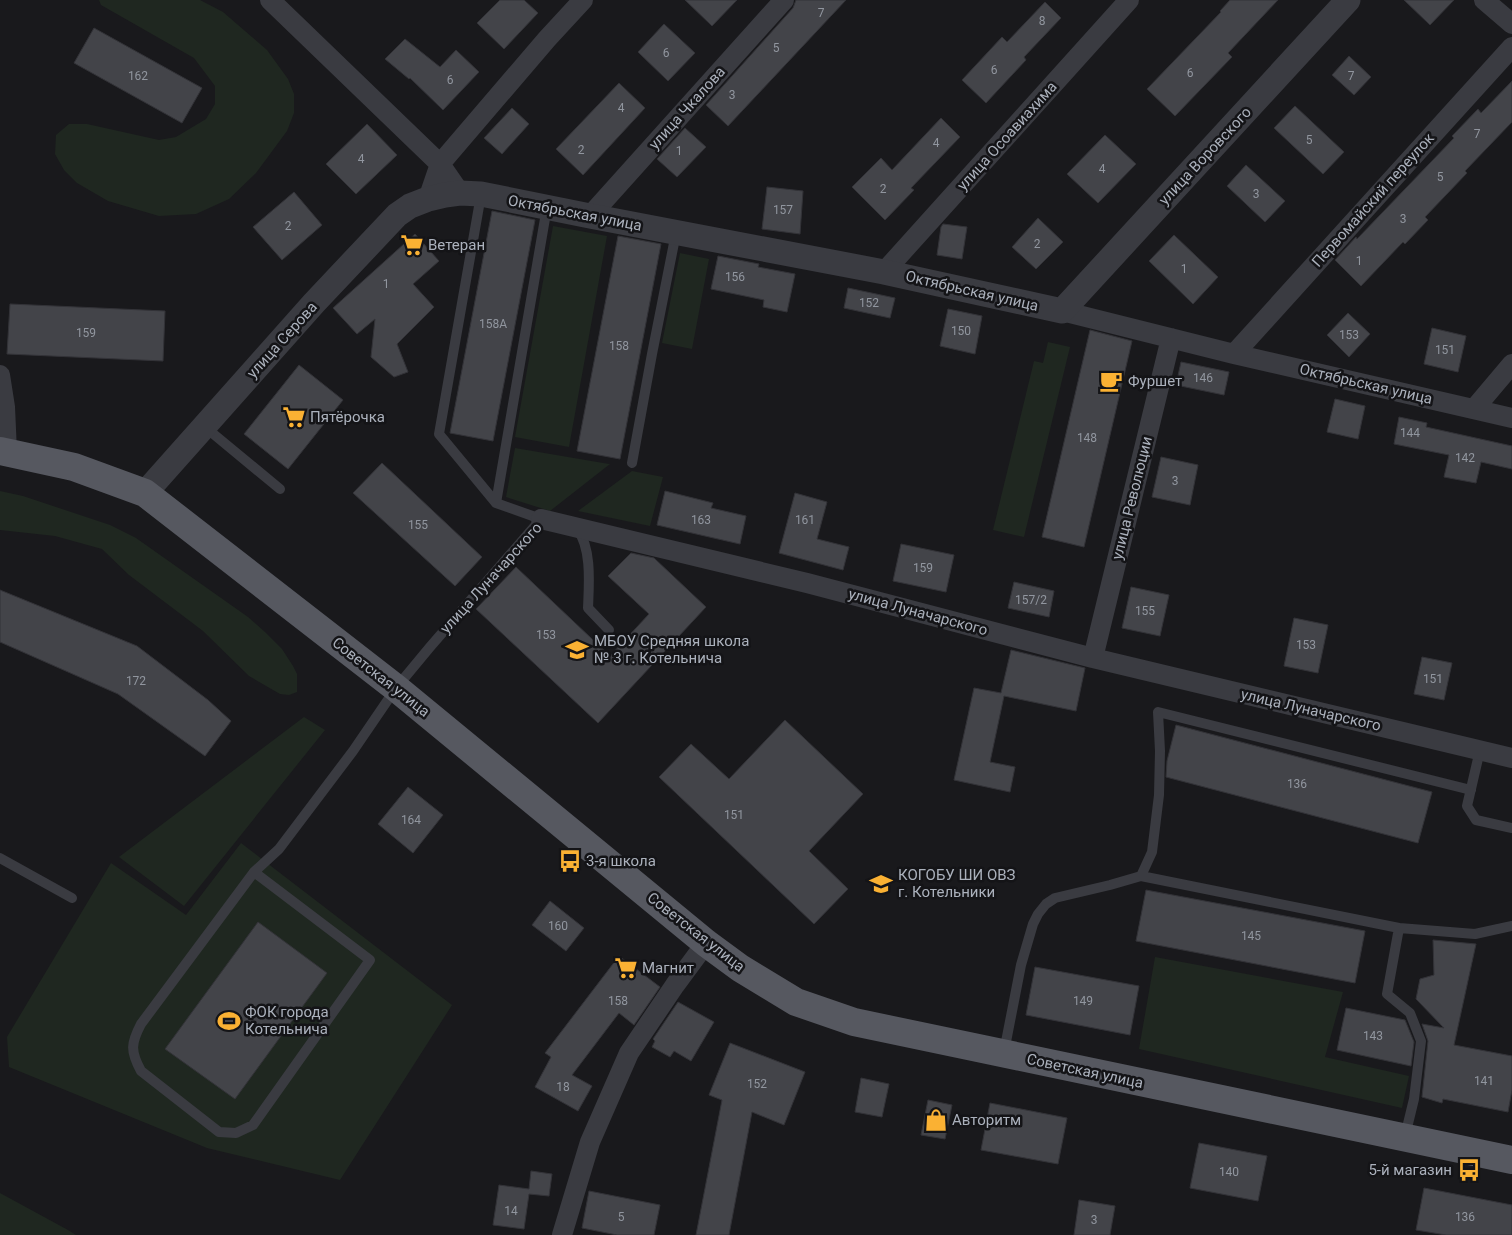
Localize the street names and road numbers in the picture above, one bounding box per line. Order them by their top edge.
street label: улица Чкалова [645,63,729,153]
street label: улица Осоавиахима [953,78,1061,194]
street label: улица Воровского [1155,103,1255,209]
street label: Первомайский переулок [1308,129,1438,271]
street label: Октябрьская улица [507,191,643,235]
street label: Октябрьская улица [904,267,1040,315]
street label: улица Серова [243,298,321,382]
street label: Октябрьская улица [1298,360,1434,408]
street label: улица Революции [1108,435,1156,561]
street label: улица Луначарского [436,519,546,637]
street label: улица Луначарского [846,585,990,639]
street label: Советская улица [329,633,433,721]
street label: улица Луначарского [1239,685,1383,735]
street label: Советская улица [644,888,748,976]
street label: Советская улица [1025,1050,1145,1092]

